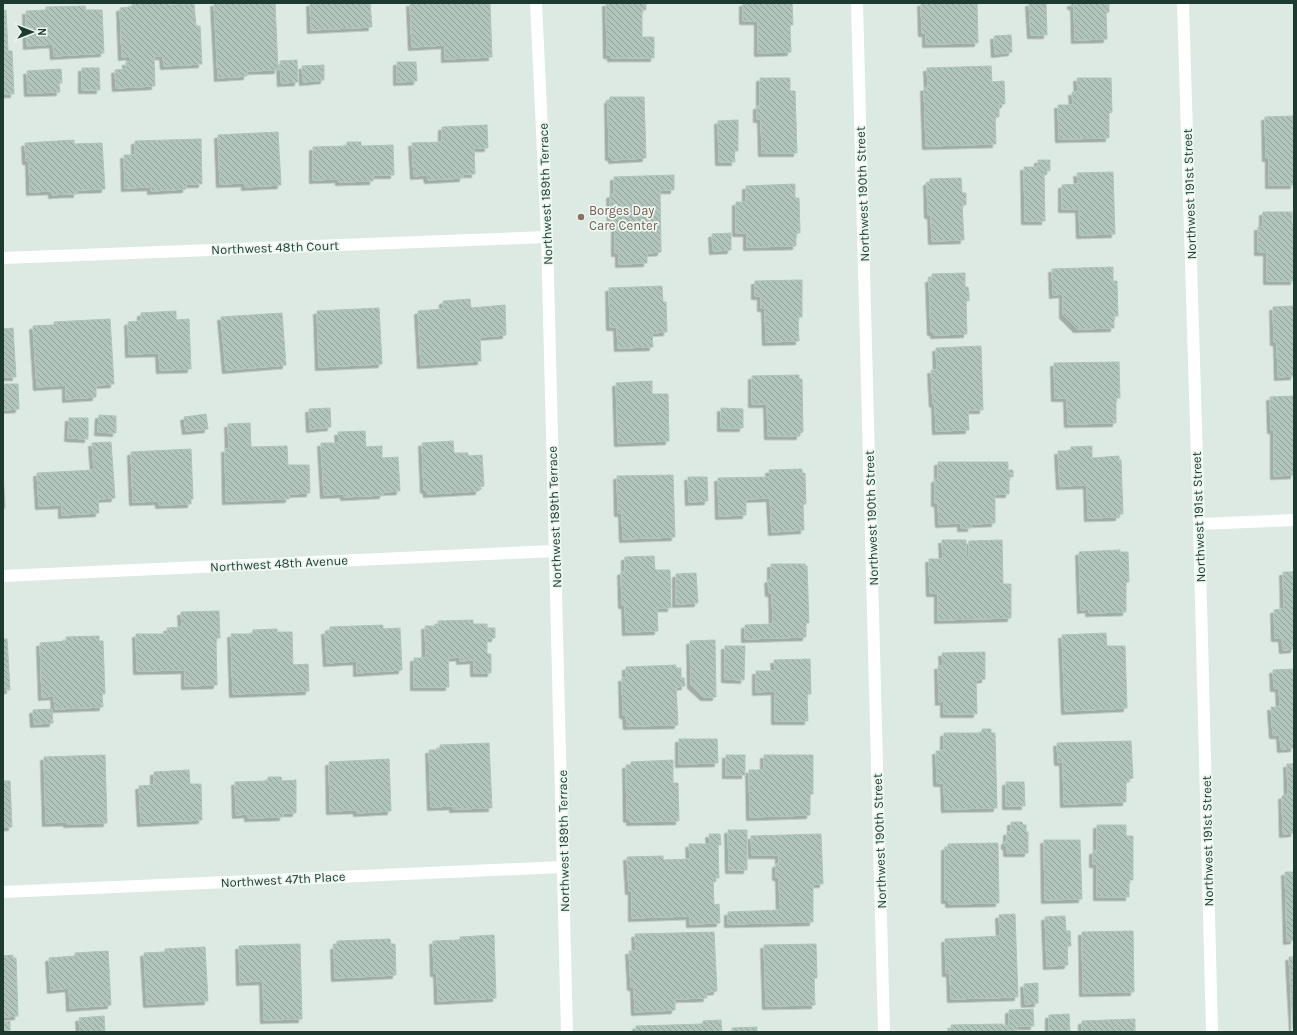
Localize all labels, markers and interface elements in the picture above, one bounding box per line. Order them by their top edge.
north arrow [12,12,52,52]
text: N [35,28,48,36]
street label: Northwest 189th Terrace [536,122,555,265]
street label: Northwest 190th Street [853,126,872,262]
street label: Northwest 191st Street [1180,128,1199,260]
place label: Borges Day Care Center [589,203,658,233]
marker: Borges Day Care Center [576,212,586,222]
street label: Northwest 48th Court [211,238,339,257]
street label: Northwest 189th Terrace [545,445,564,588]
street label: Northwest 190th Street [862,450,881,586]
street label: Northwest 191st Street [1189,451,1208,583]
street label: Northwest 48th Avenue [210,552,349,575]
street label: Northwest 189th Terrace [555,769,572,912]
street label: Northwest 190th Street [870,773,889,909]
street label: Northwest 191st Street [1199,775,1216,907]
street label: Northwest 47th Place [220,869,346,890]

